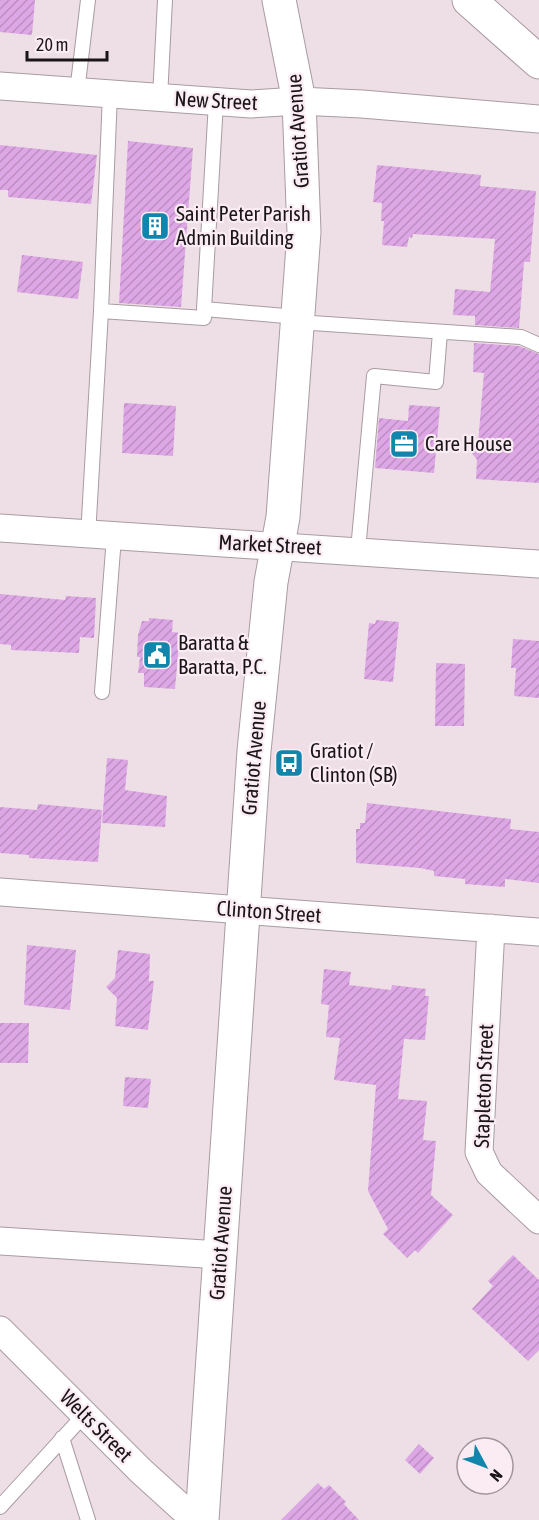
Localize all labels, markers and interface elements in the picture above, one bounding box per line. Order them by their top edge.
scale bar [27,24,106,62]
text: 20 m [36,34,68,55]
street label: Gratiot Avenue [281,73,313,189]
street label: New Street [174,86,258,114]
place label: Saint Peter Parish Admin Building [176,201,311,249]
building icon: Saint Peter Parish Admin Building [139,210,171,242]
office icon: Care House [388,428,420,460]
place label: Care House [425,431,512,455]
street label: Market Street [218,529,322,559]
place label: Baratta & Baratta, P.C. [178,630,267,678]
public building icon: Baratta & Baratta, P.C. [141,639,173,671]
street label: Gratiot Avenue [236,700,270,816]
place label: Gratiot / Clinton (SB) [310,738,398,786]
bus stop icon: Gratiot / Clinton (SB) [273,747,305,779]
street label: Clinton Street [216,895,322,927]
street label: Stapleton Street [469,1023,497,1149]
street label: Gratiot Avenue [204,1185,236,1301]
street label: Welts Street [56,1384,138,1466]
north arrow [455,1436,515,1496]
text: N [486,1466,506,1485]

